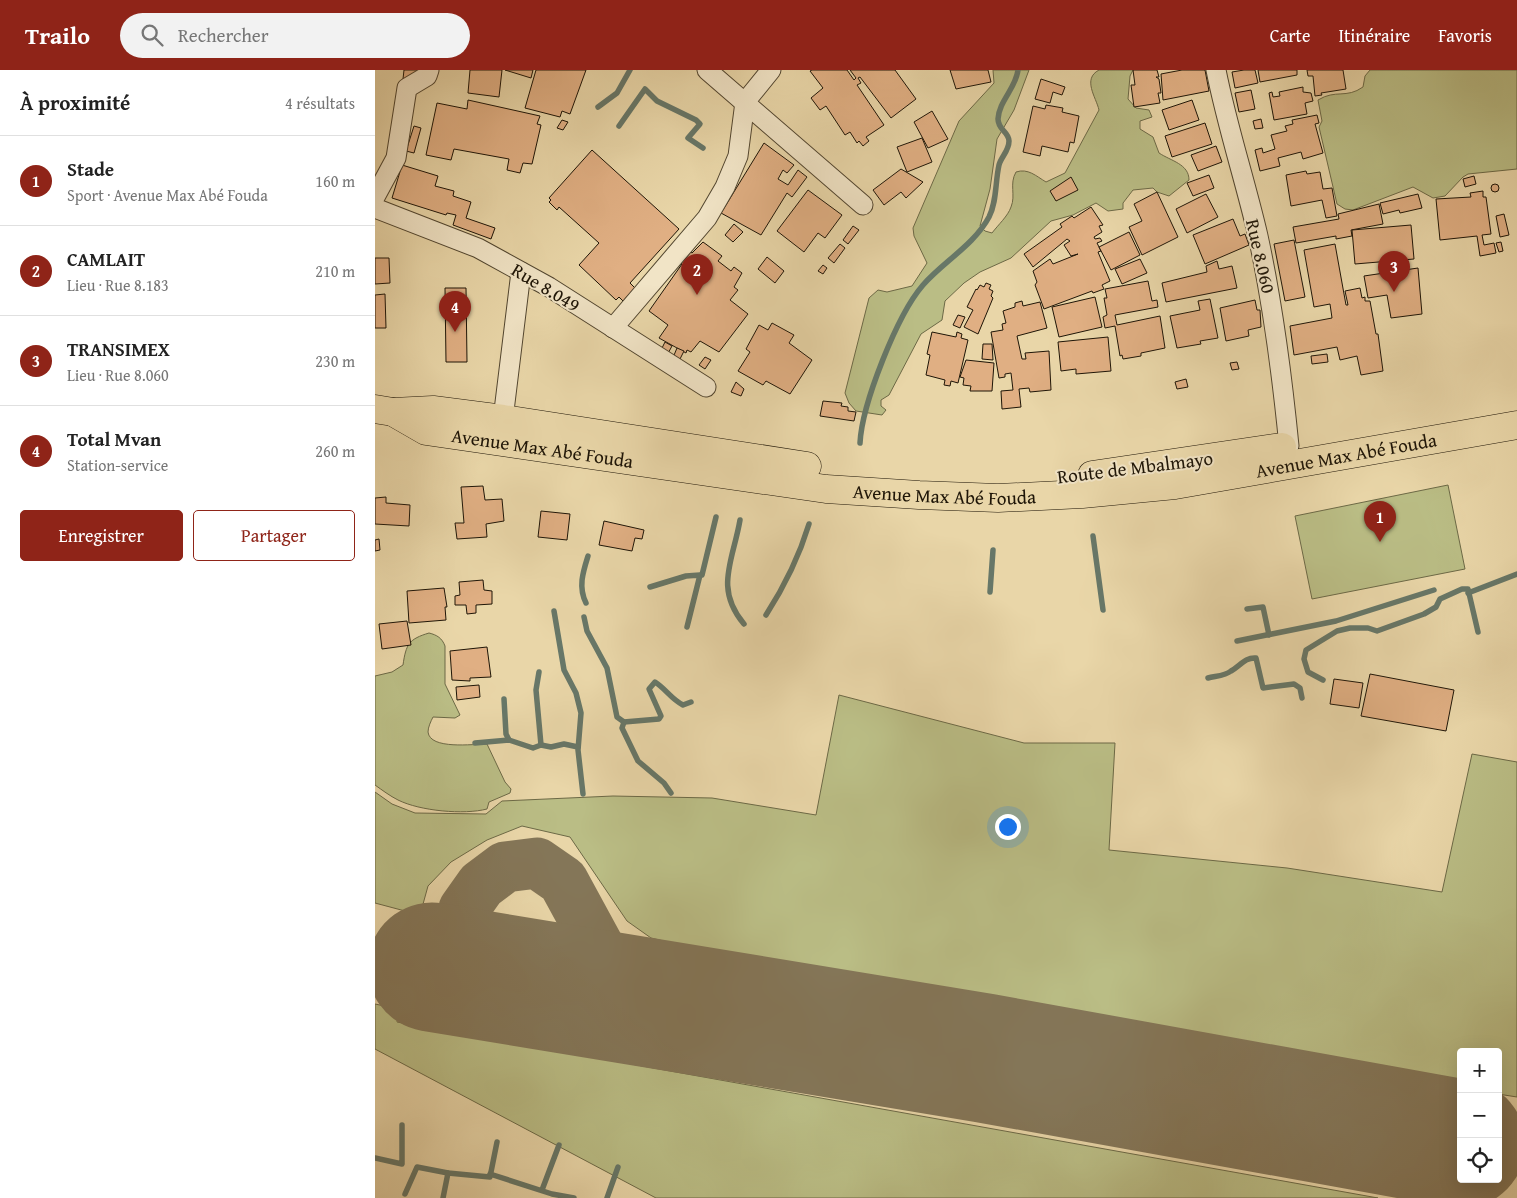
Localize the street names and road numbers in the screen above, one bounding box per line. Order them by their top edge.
street label: Rue 8.060 [1239,216,1283,296]
street label: Rue 8.049 [506,256,586,318]
street label: Avenue Max Abé Fouda [450,421,635,475]
street label: Avenue Max Abé Fouda [1253,425,1439,485]
street label: Route de Mbalmayo [1055,444,1215,490]
street label: Avenue Max Abé Fouda [852,477,1036,512]

